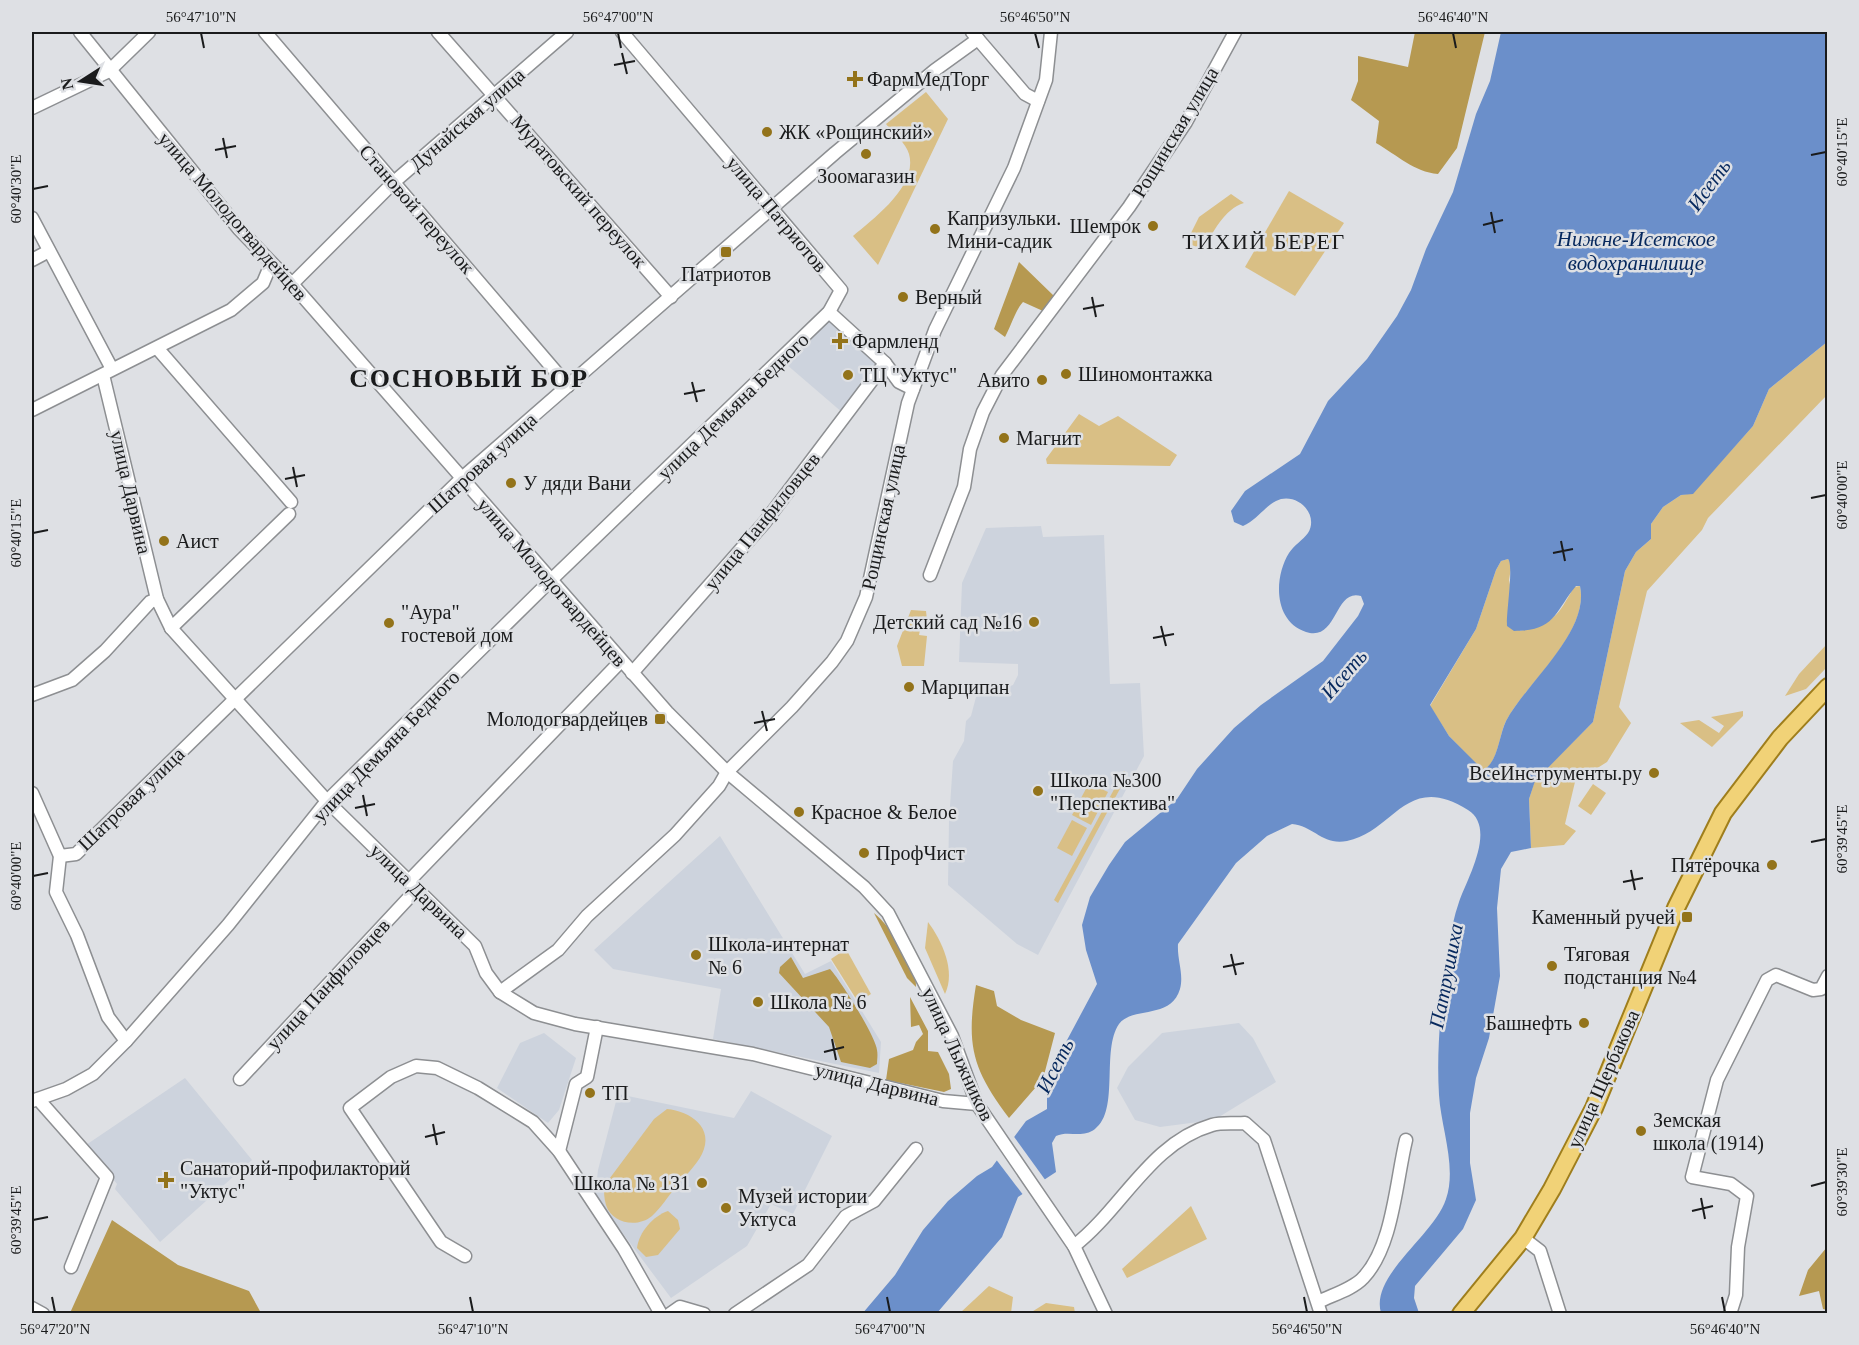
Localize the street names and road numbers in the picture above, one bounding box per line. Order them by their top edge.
street label: Дунайская улица [405,63,530,176]
street label: Рощинская улица [1127,63,1224,202]
street label: Муратовский переулок [506,110,652,273]
street label: улица Молодогвардейцев [153,127,312,305]
street label: Становой переулок [354,140,479,279]
street label: улица Патриотов [721,151,833,277]
street label: улица Демьяна Бедного [653,328,814,485]
street label: Шатровая улица [423,408,542,518]
street label: улица Дарвина [105,428,156,557]
street label: Рощинская улица [857,442,910,592]
street label: улица Панфиловцев [700,448,825,595]
street label: улица Молодогвардейцев [472,493,631,671]
street label: улица Демьяна Бедного [308,666,465,827]
street label: Шатровая улица [73,743,189,856]
street label: улица Дарвина [365,839,472,944]
street label: улица Панфиловцев [262,914,395,1055]
street label: улица Лыжников [917,984,999,1125]
street label: улица Щербакова [1563,1006,1644,1152]
street label: улица Дарвина [813,1058,941,1111]

